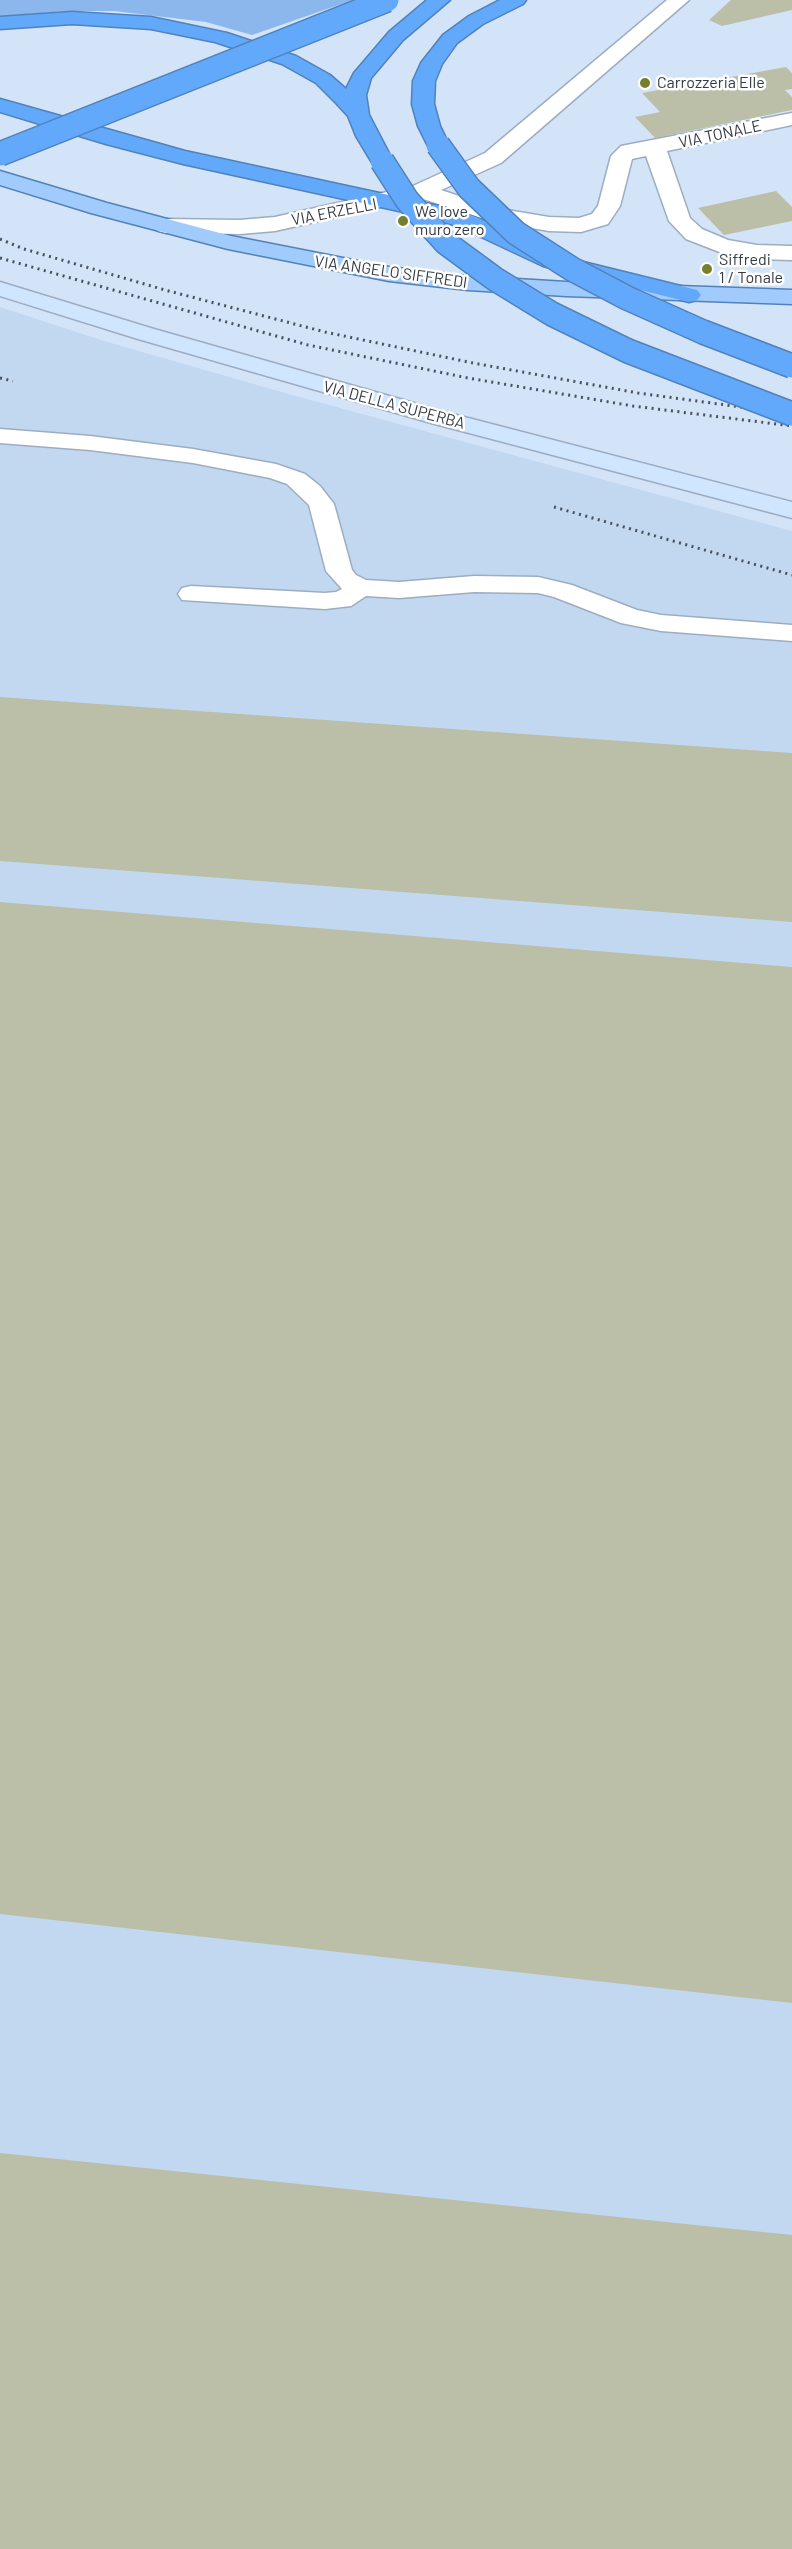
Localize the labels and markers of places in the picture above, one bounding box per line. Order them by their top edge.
place label: Carrozzeria Elle [657,73,765,93]
marker: Carrozzeria Elle [638,76,652,90]
place label: We love muro zero [415,202,485,240]
marker: We love muro zero [396,214,410,228]
place label: Siffredi 1 / Tonale [719,250,783,288]
marker: Siffredi 1 / Tonale [700,262,714,276]

